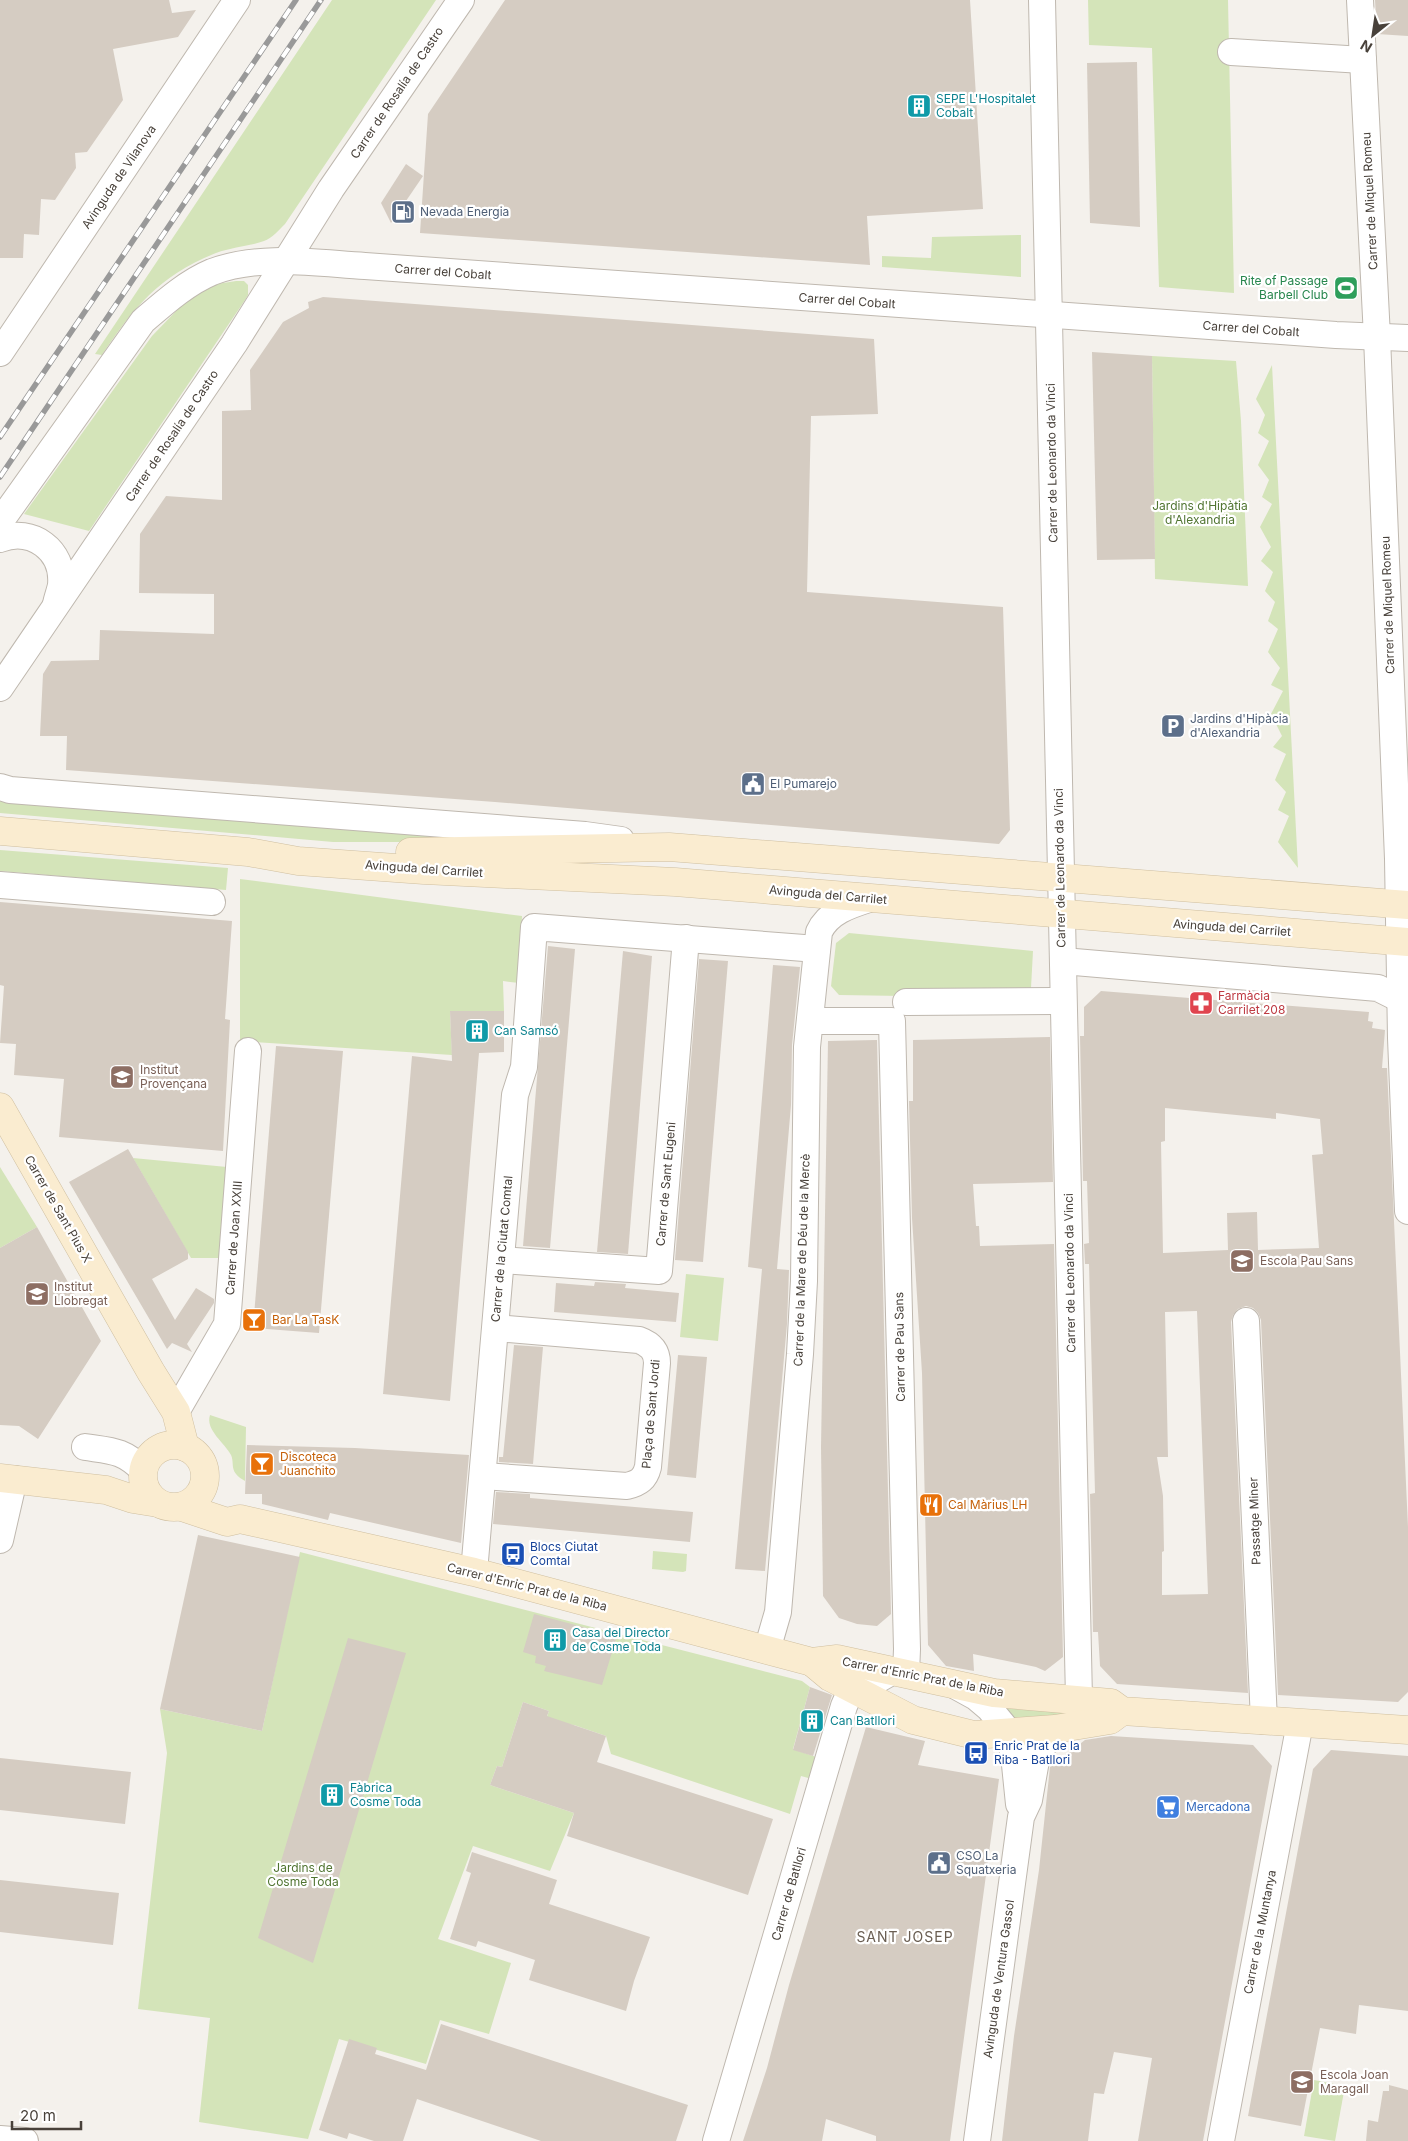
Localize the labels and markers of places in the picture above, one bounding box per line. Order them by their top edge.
place label: SEPE L'Hospitalet Cobalt [936,91,1036,120]
building icon: SEPE L'Hospitalet Cobalt [906,93,932,119]
fuel station icon: Nevada Energia [390,199,416,225]
place label: Nevada Energia [420,204,509,219]
place label: Rite of Passage Barbell Club [1240,273,1328,302]
sports icon: Rite of Passage Barbell Club [1333,275,1359,301]
place label: Jardins d'Hipàcia d'Alexandria [1190,711,1288,740]
parking icon: Jardins d'Hipàcia d'Alexandria [1160,713,1186,739]
public building icon: El Pumarejo [740,771,766,797]
place label: El Pumarejo [770,776,837,791]
place label: Farmàcia Carrilet 208 [1218,988,1285,1017]
pharmacy icon: Farmàcia Carrilet 208 [1188,990,1214,1016]
building icon: Can Samsó [464,1018,490,1044]
place label: Can Samsó [494,1023,558,1038]
place label: Institut Provençana [140,1062,207,1091]
school or university icon: Institut Provençana [109,1064,135,1090]
school or university icon: Escola Pau Sans [1229,1248,1255,1274]
place label: Escola Pau Sans [1260,1253,1353,1268]
place label: Institut Llobregat [54,1279,108,1308]
school or university icon: Institut Llobregat [24,1281,50,1307]
bar icon: Bar La TasK [241,1307,267,1333]
place label: Bar La TasK [272,1312,339,1327]
place label: Discoteca Juanchito [280,1449,336,1478]
bar icon: Discoteca Juanchito [249,1451,275,1477]
restaurant icon: Cal Màrius LH [918,1492,944,1518]
place label: Cal Màrius LH [948,1497,1027,1512]
place label: Blocs Ciutat Comtal [530,1539,598,1568]
bus stop icon: Blocs Ciutat Comtal [500,1541,526,1567]
place label: Casa del Director de Cosme Toda [572,1625,670,1654]
building icon: Casa del Director de Cosme Toda [542,1627,568,1653]
building icon: Can Batllori [799,1708,825,1734]
place label: Can Batllori [830,1713,895,1728]
place label: Enric Prat de la Riba - Batllori [994,1738,1080,1767]
bus stop icon: Enric Prat de la Riba - Batllori [963,1740,989,1766]
place label: Fàbrica Cosme Toda [350,1780,421,1809]
building icon: Fàbrica Cosme Toda [319,1782,345,1808]
supermarket icon: Mercadona [1155,1794,1181,1820]
place label: Mercadona [1186,1799,1250,1814]
place label: CSO La Squatxeria [956,1848,1016,1877]
public building icon: CSO La Squatxeria [926,1850,952,1876]
place label: Escola Joan Maragall [1320,2067,1389,2096]
school or university icon: Escola Joan Maragall [1289,2069,1315,2095]

